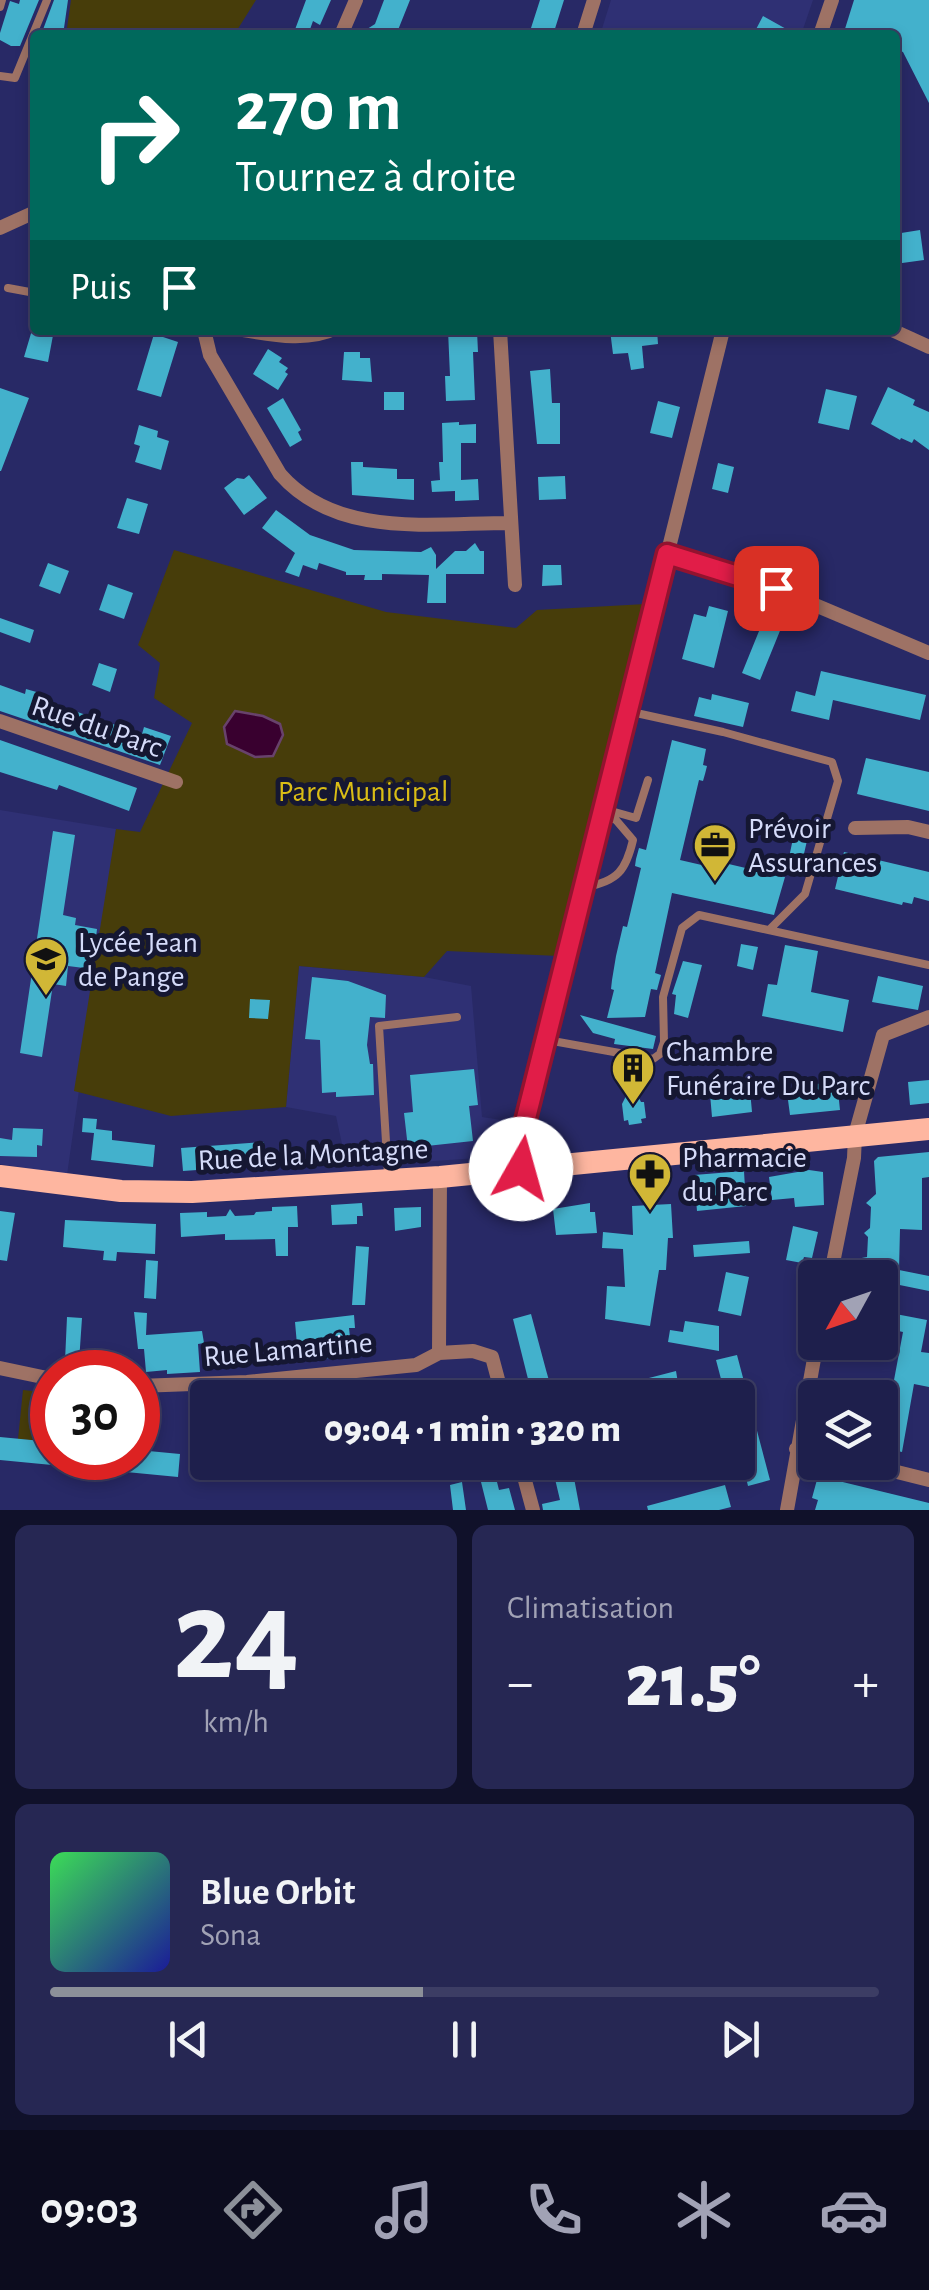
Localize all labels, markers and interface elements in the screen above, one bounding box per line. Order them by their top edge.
icon: right [70,70,200,200]
text: 270 m [235,73,402,143]
text: Tournez à droite [235,155,517,200]
icon: arrive [152,260,207,315]
text: Puis [70,269,132,307]
pin [734,546,819,631]
icon: arrive [749,561,804,616]
street label: Rue du Parc [28,691,166,763]
park label: Parc Municipal [278,777,448,807]
place label: Prévoir Assurances [748,814,877,878]
office icon: Prévoir Assurances [692,822,738,883]
place label: Lycée Jean de Pange [78,928,198,992]
school or university icon: Lycée Jean de Pange [23,936,69,997]
place label: Chambre Funéraire Du Parc [666,1037,871,1101]
building icon: Chambre Funéraire Du Parc [610,1045,656,1106]
position arrow [469,1117,573,1221]
street label: Rue de la Montagne [197,1134,429,1176]
place label: Pharmacie du Parc [682,1143,807,1207]
pharmacy icon: Pharmacie du Parc [627,1151,673,1212]
north arrow [798,1260,898,1360]
map controls [798,1260,898,1480]
street label: Rue Lamartine [202,1328,374,1372]
speed limit sign: 30 [30,1350,160,1480]
button: layers [798,1380,898,1480]
text: 09:04 · 1 min · 320 m [324,1411,621,1449]
text: 24 [173,1573,299,1703]
text: Climatisation [507,1592,674,1624]
text: 21.5° [625,1645,761,1720]
text: − [507,1656,533,1711]
text: + [853,1656,879,1711]
text: km/h [203,1706,269,1738]
text: Blue Orbit [200,1874,355,1912]
text: Sona [200,1919,261,1951]
icon: previous [161,2012,216,2067]
icon: pause [437,2012,492,2067]
icon: next [713,2012,768,2067]
icon: directions [218,2175,288,2245]
icon: music [369,2175,439,2245]
icon: phone [519,2175,589,2245]
icon: climate [669,2175,739,2245]
icon: car [819,2175,889,2245]
text: 09:03 [40,2187,138,2232]

